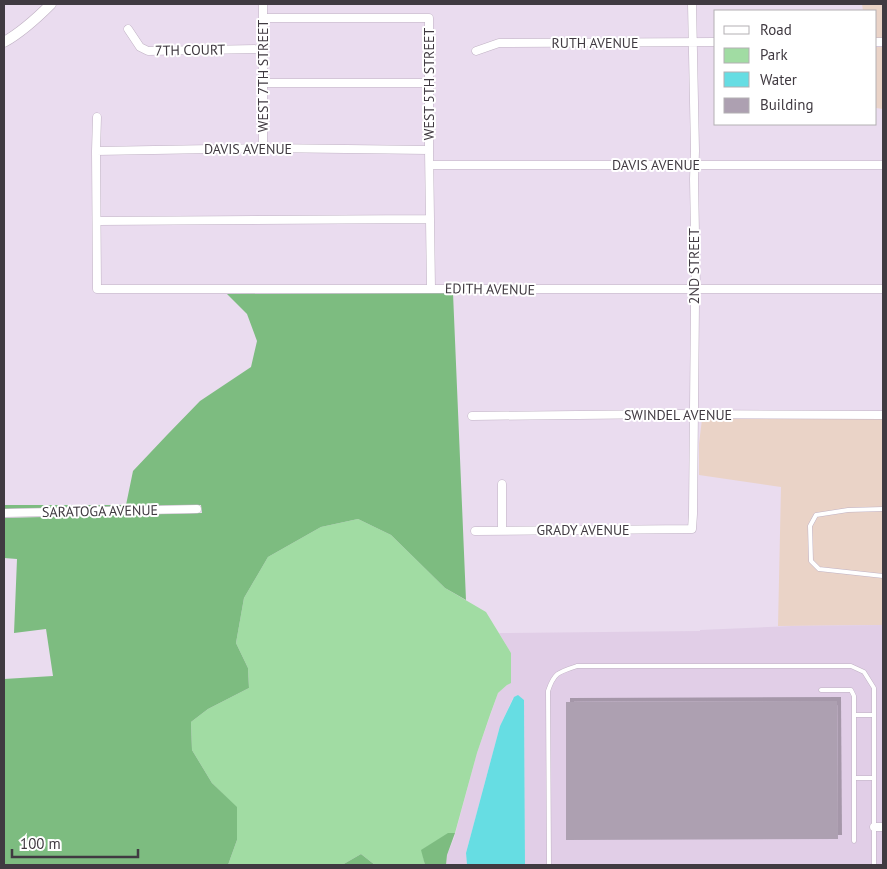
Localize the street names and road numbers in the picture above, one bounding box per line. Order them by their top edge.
street label: WEST 7TH STREET [254,20,272,132]
street label: WEST 5TH STREET [420,28,438,140]
street label: RUTH AVENUE [552,34,639,52]
street label: 7TH COURT [155,40,225,60]
street label: DAVIS AVENUE [204,140,292,158]
street label: DAVIS AVENUE [612,156,700,174]
street label: 2ND STREET [685,228,703,304]
street label: EDITH AVENUE [445,279,535,299]
street label: SWINDEL AVENUE [624,406,732,424]
street label: SARATOGA AVENUE [42,501,158,521]
street label: GRADY AVENUE [536,521,630,539]

